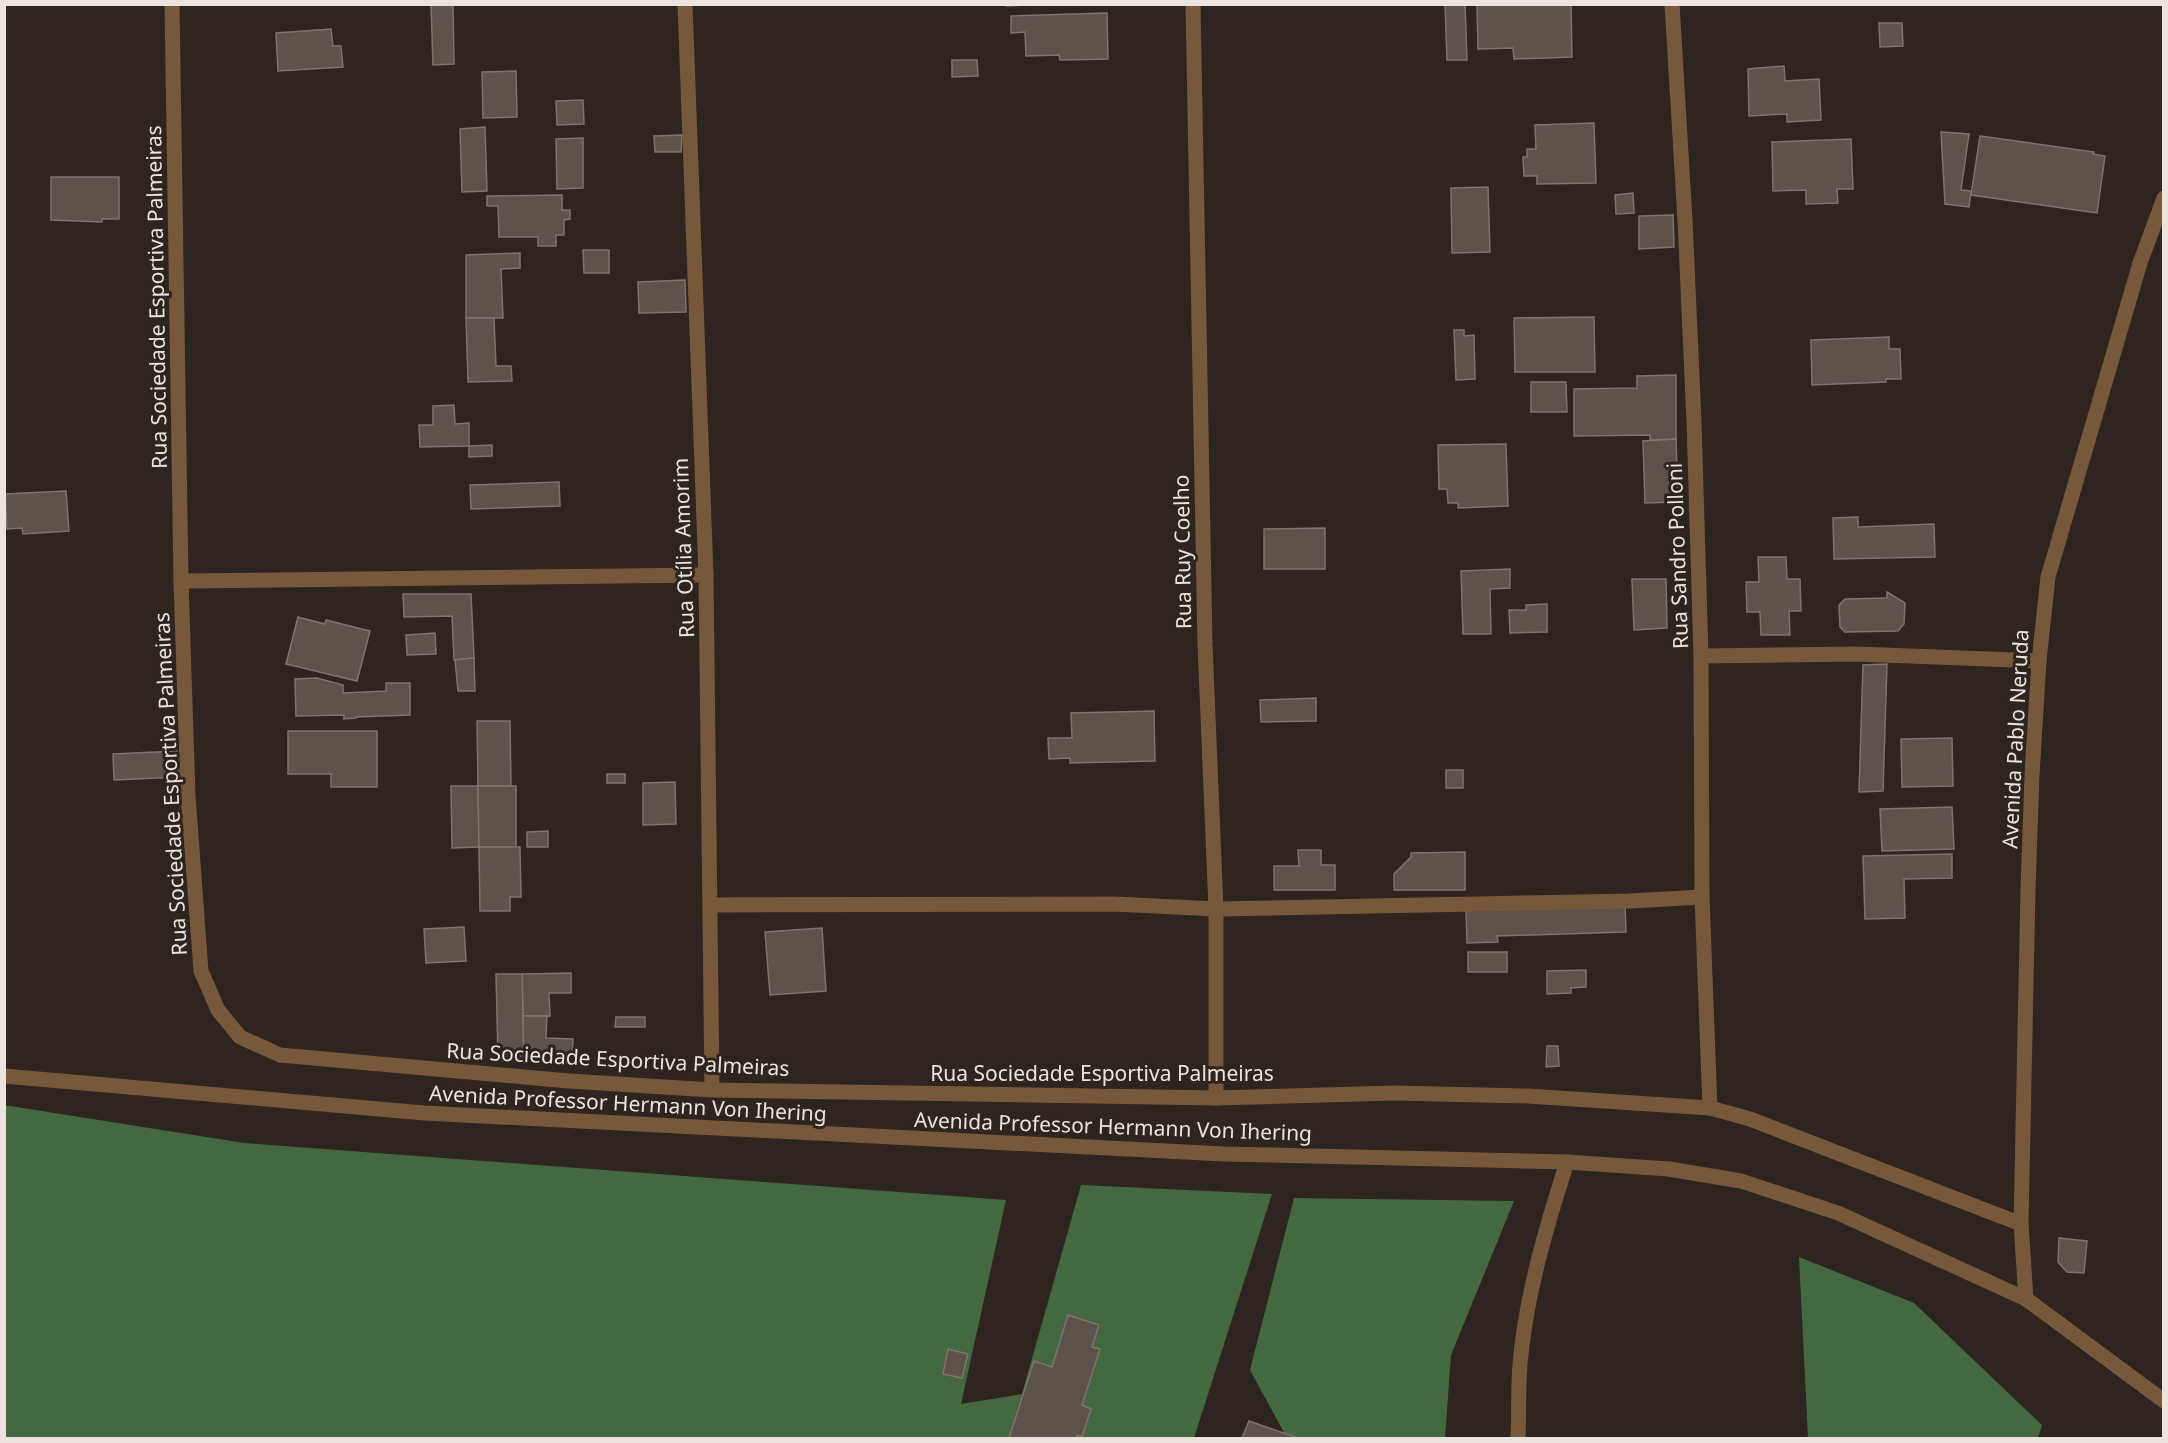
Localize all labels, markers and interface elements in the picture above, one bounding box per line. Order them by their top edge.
street label: Rua Sociedade Esportiva Palmeiras [139,125,173,469]
street label: Rua Otília Amorim [666,457,700,639]
street label: Rua Sandro Polloni [1660,462,1694,650]
street label: Rua Ruy Coelho [1167,475,1197,629]
street label: Rua Sociedade Esportiva Palmeiras [147,612,193,956]
street label: Avenida Pablo Neruda [1995,629,2035,849]
street label: Rua Sociedade Esportiva Palmeiras [446,1036,790,1082]
street label: Rua Sociedade Esportiva Palmeiras [930,1059,1274,1087]
street label: Avenida Professor Hermann Von Ihering [428,1079,828,1127]
street label: Avenida Professor Hermann Von Ihering [913,1105,1313,1147]

